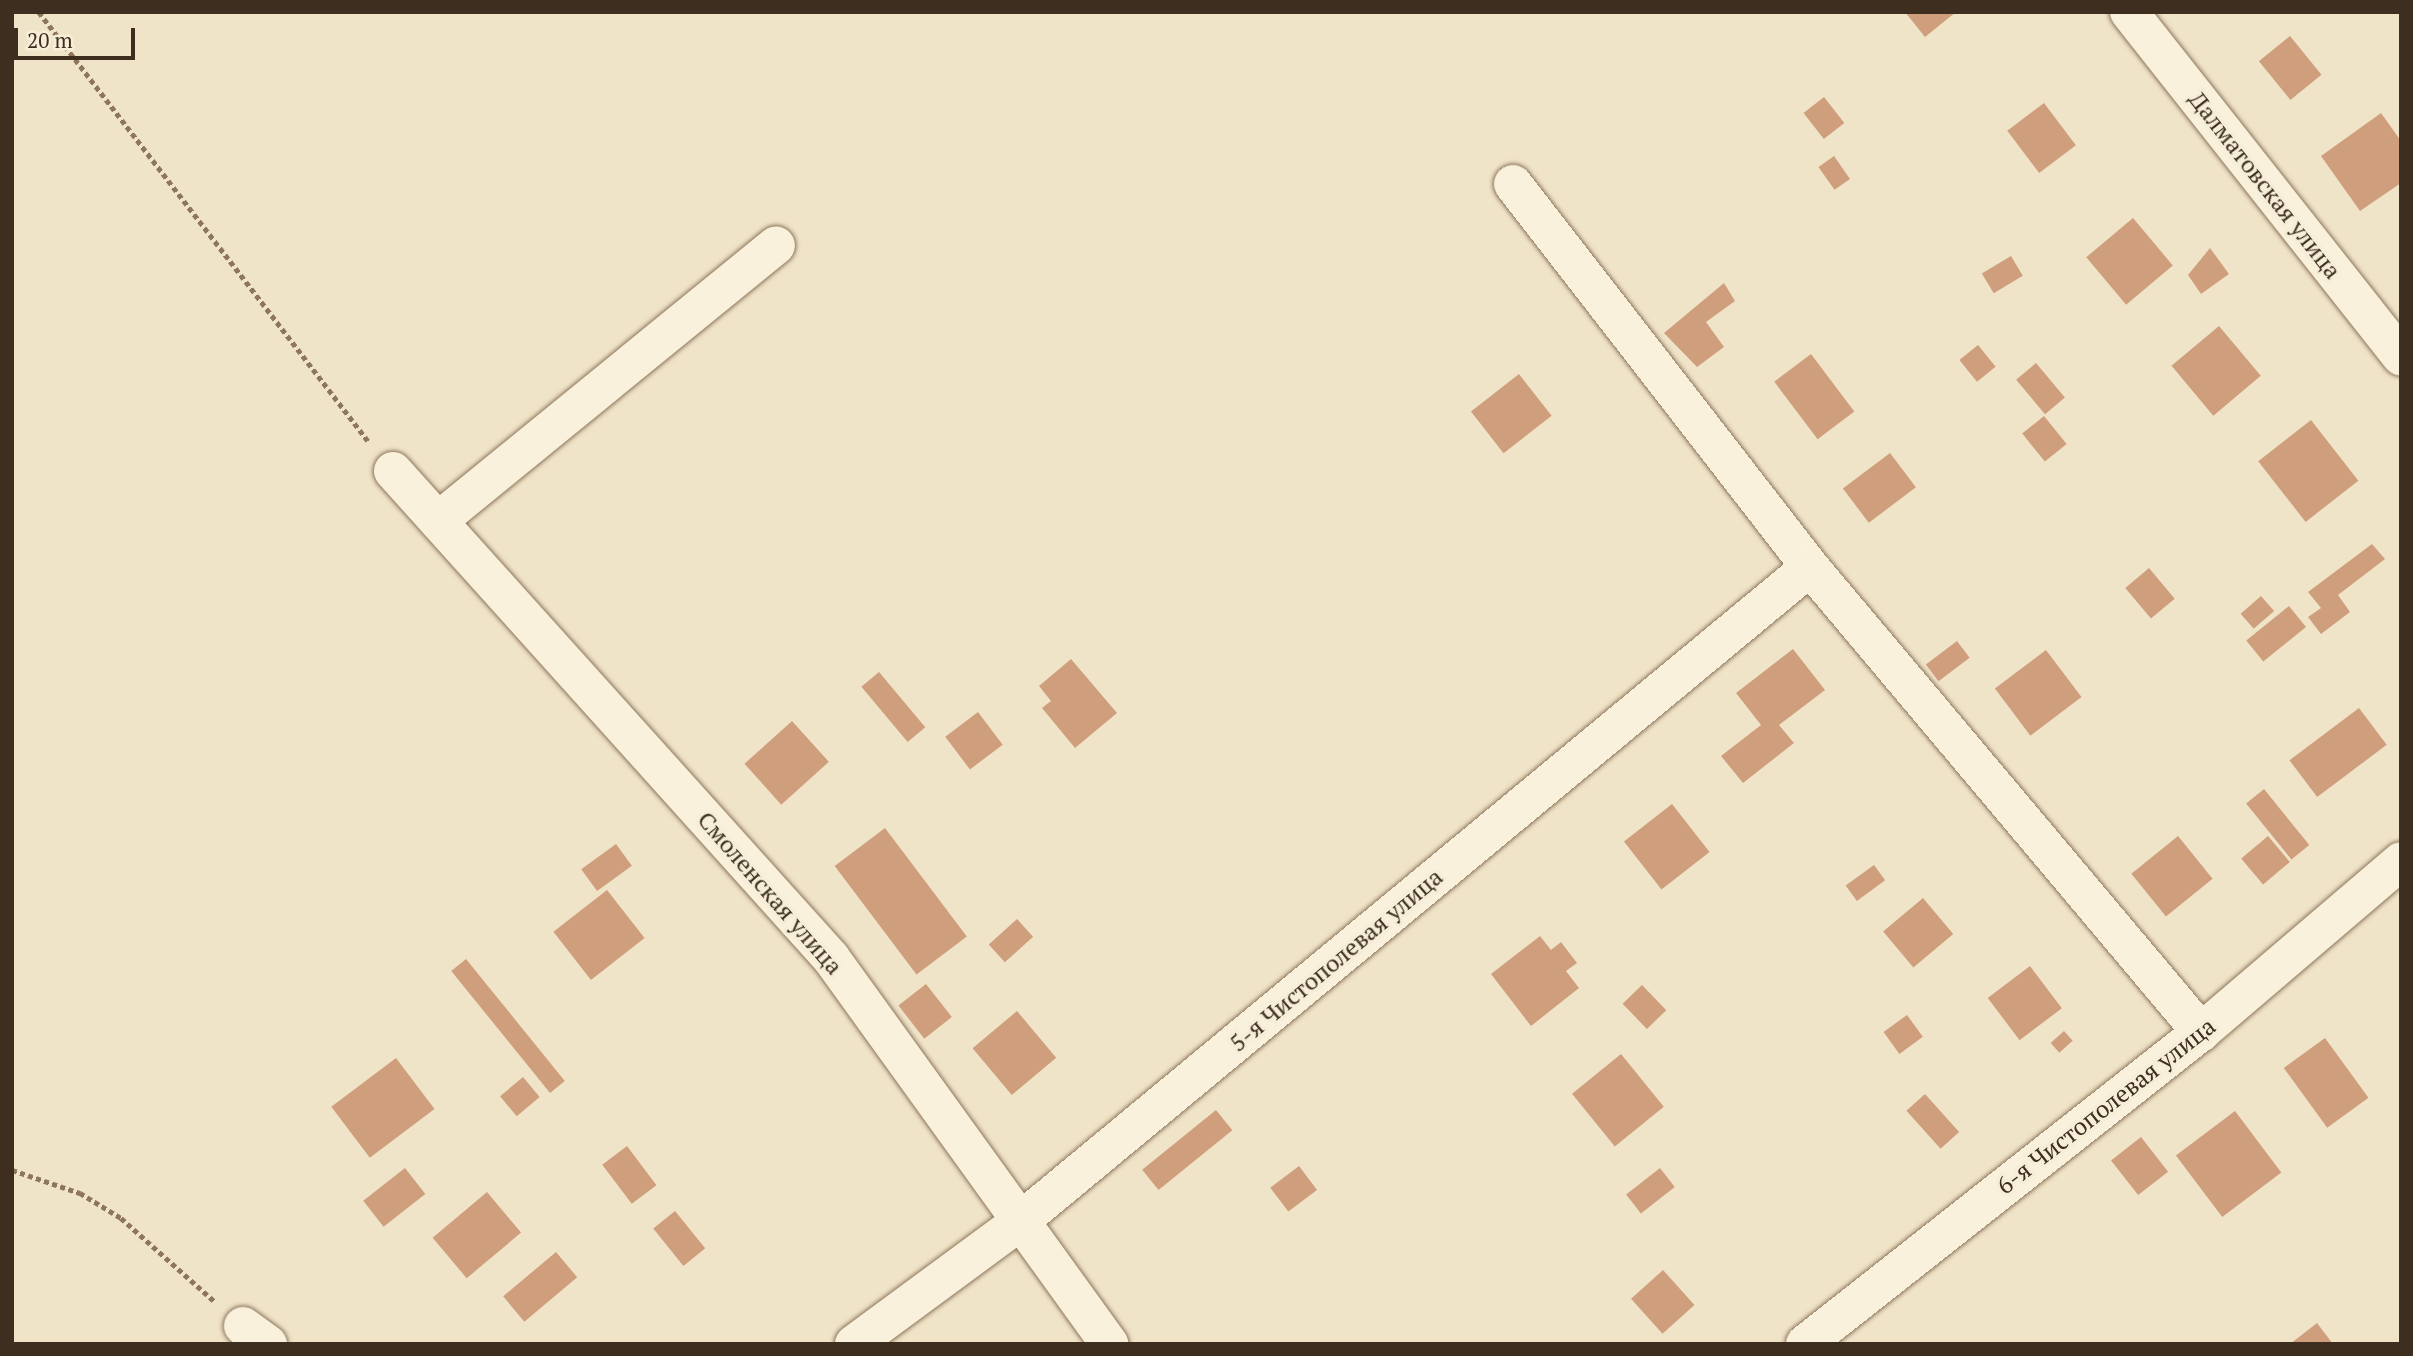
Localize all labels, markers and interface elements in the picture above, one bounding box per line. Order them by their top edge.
scale bar [18,14,138,58]
text: 20 m [27,26,73,54]
street label: Далматовская улица [2183,85,2347,285]
street label: Смоленская улица [691,806,849,980]
street label: 5-я Чистополевая улица [1224,862,1448,1058]
street label: 6-я Чистополевая улица [1991,1012,2221,1200]

